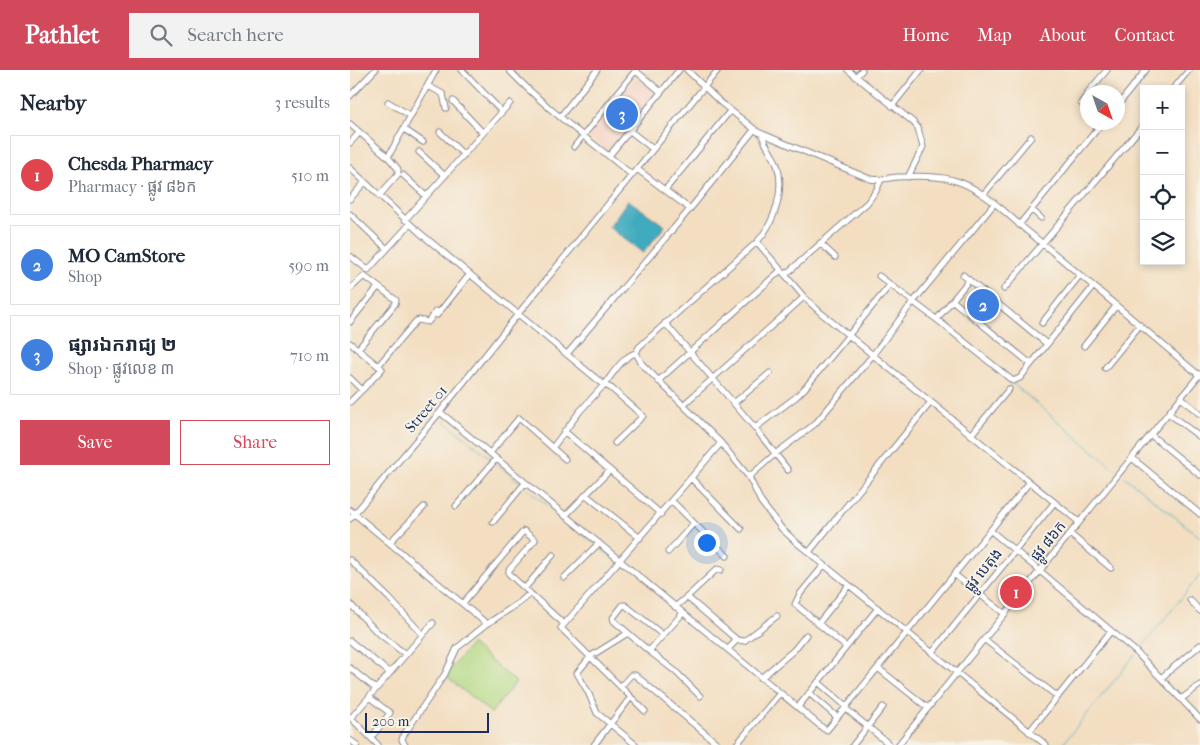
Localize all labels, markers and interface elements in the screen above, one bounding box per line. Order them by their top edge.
search box [129,13,479,58]
text: Pathlet [25,21,99,49]
icon: search [147,21,175,49]
text: Search here [187,24,284,46]
text: Home [902,25,949,46]
text: Map [977,25,1012,46]
text: About [1040,25,1086,46]
text: Contact [1114,25,1175,46]
north arrow [1080,85,1125,130]
map controls [1140,85,1185,265]
button: + [1140,85,1185,130]
text: Nearby [20,91,86,115]
text: 3 results [274,93,330,112]
pin: 3 [606,95,638,133]
button: − [1140,130,1185,175]
text: Chesda Pharmacy [68,153,213,175]
text: 1 [34,166,40,185]
text: 510 m [291,166,329,185]
button: locate [1140,175,1185,220]
text: Pharmacy · ផ្លូវ ៨៦ក [68,177,196,196]
button: layers [1140,220,1185,265]
text: MO CamStore [68,245,185,267]
text: 2 [33,256,41,275]
text: 590 m [288,256,329,275]
text: Shop [68,267,102,286]
pin: 2 [967,286,999,324]
text: ផ្សារឯករាជ្យ ២ [68,334,177,356]
text: 3 [34,346,40,365]
text: 710 m [290,346,329,365]
text: Shop · ផ្លូវលេខ ៣ [68,359,174,378]
street label: Street 01 [401,382,451,436]
button: Save [20,420,170,465]
button: Share [180,420,330,465]
street label: ផ្លូវ ៨៦ក [1026,517,1073,567]
your location [694,530,720,556]
street label: ផ្លូវ បេតុង [960,545,1009,598]
pin: 1 [1000,573,1032,611]
scale bar [365,710,489,733]
text: 200 m [372,713,409,730]

